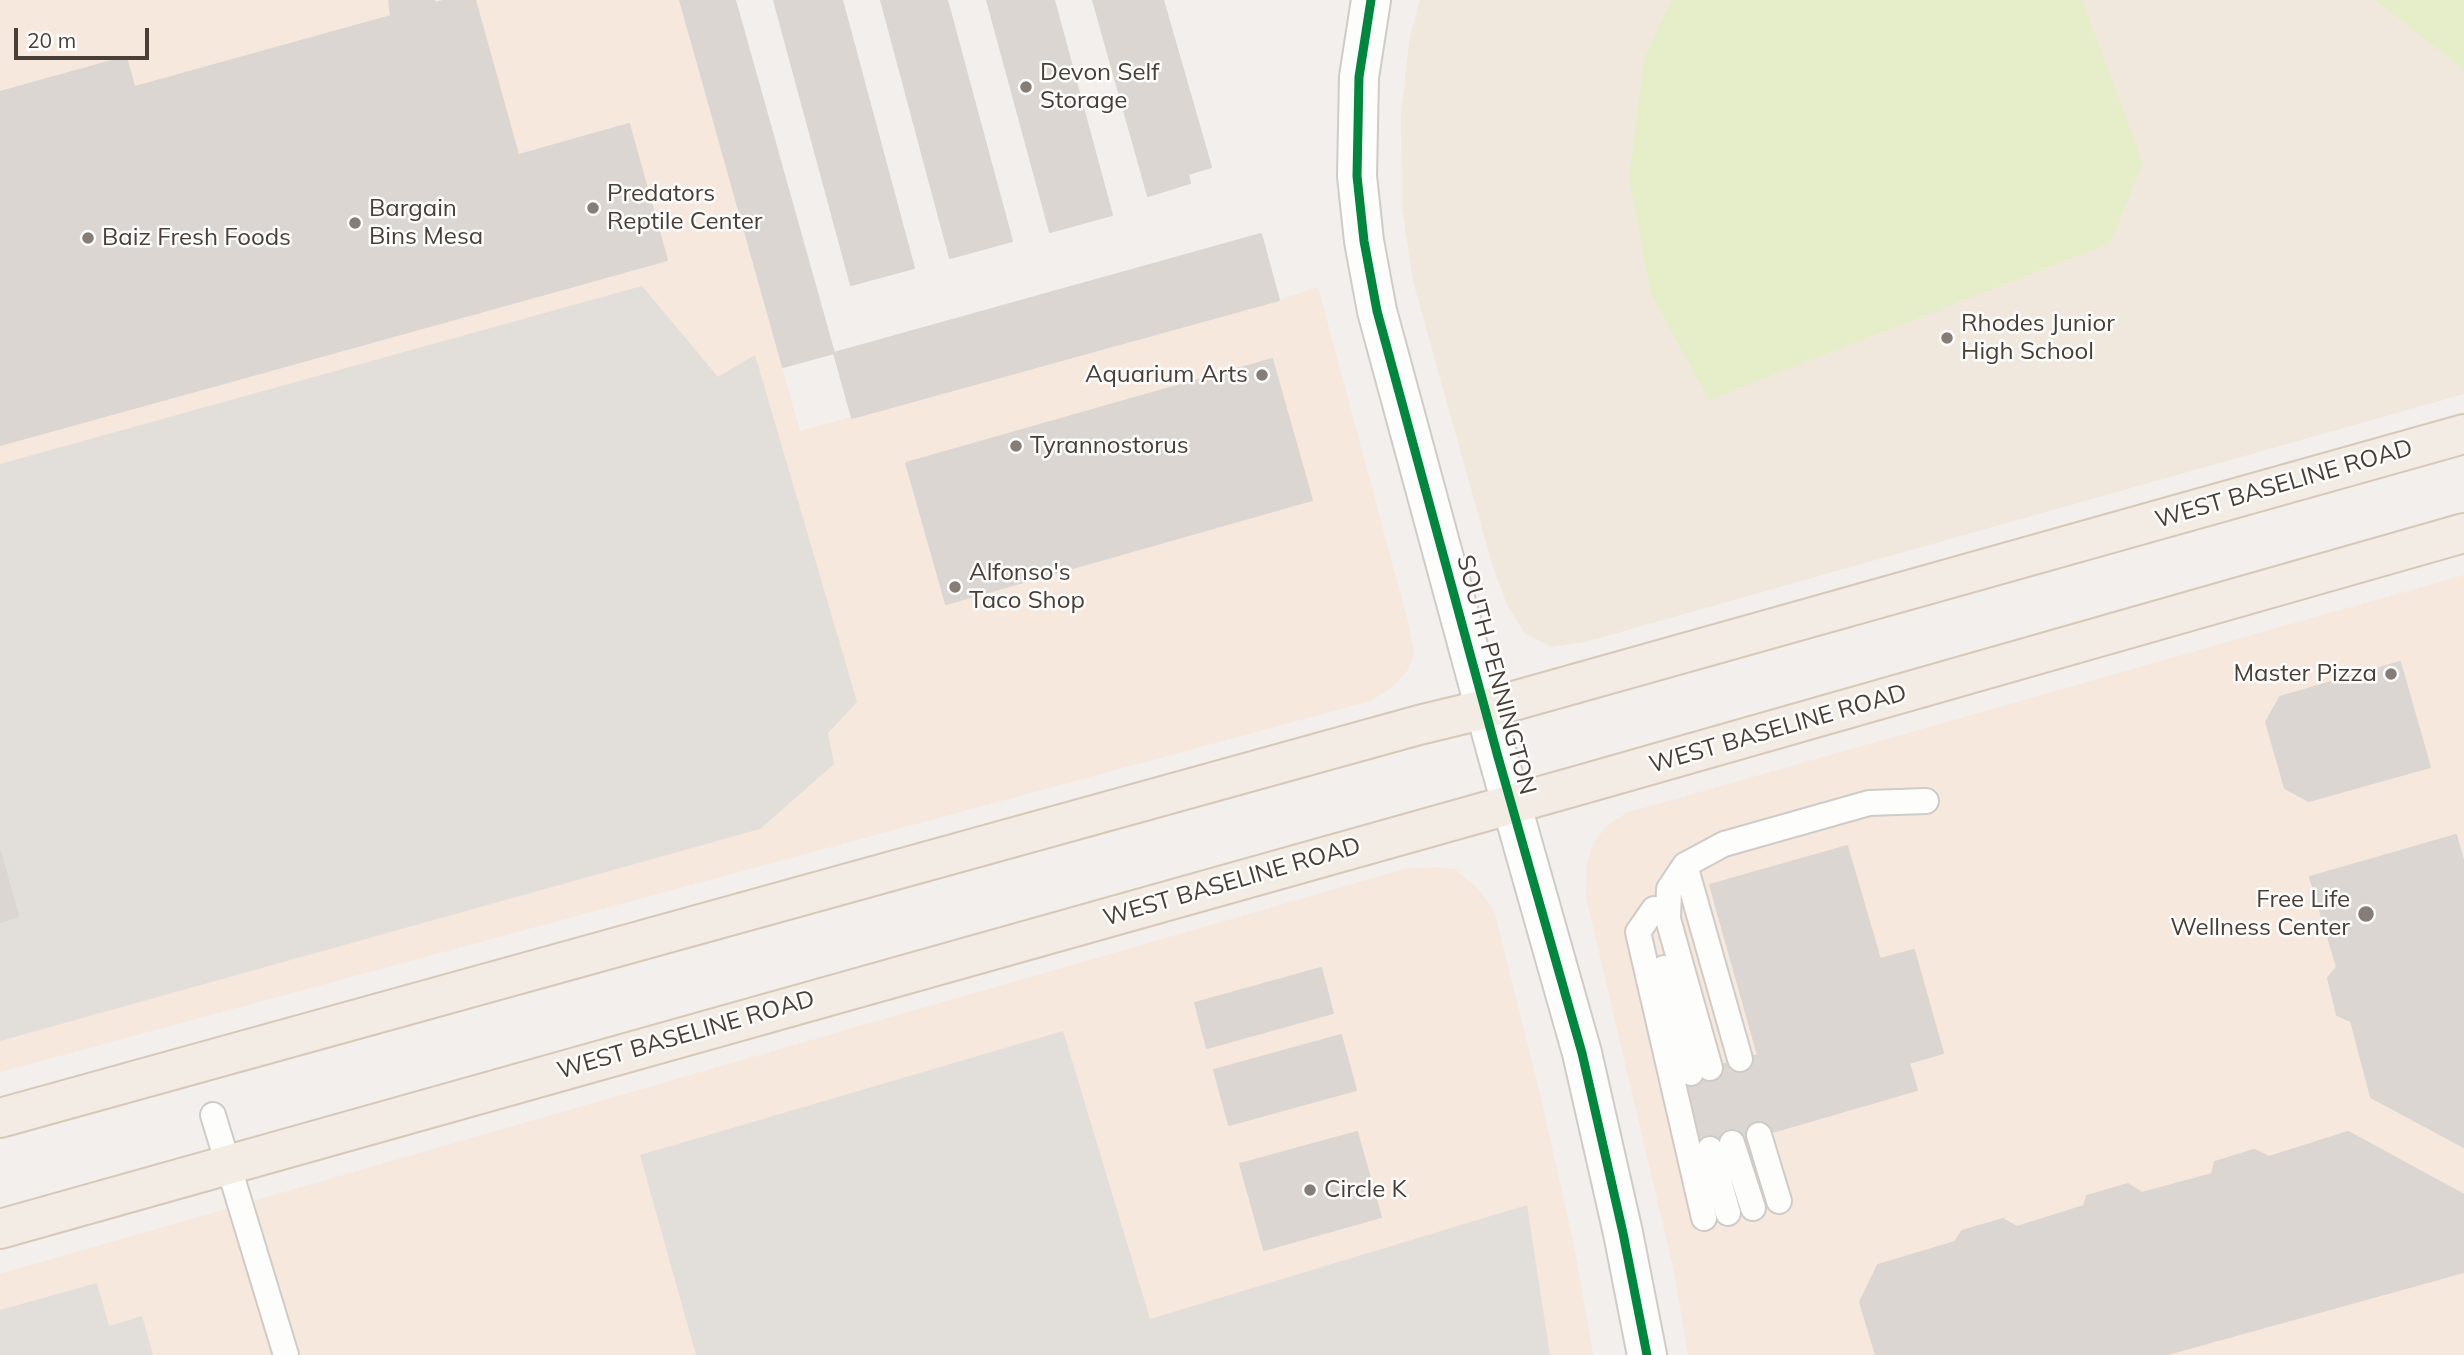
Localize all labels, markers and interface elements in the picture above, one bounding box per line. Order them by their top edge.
scale bar [18,14,152,58]
text: 20 m [27,27,76,53]
place label: Devon Self Storage [1040,59,1159,115]
marker: Devon Self Storage [1018,79,1034,95]
place label: Predators Reptile Center [607,180,763,236]
place label: Bargain Bins Mesa [369,195,483,251]
marker: Predators Reptile Center [585,200,601,216]
marker: Bargain Bins Mesa [347,215,363,231]
place label: Baiz Fresh Foods [102,224,291,252]
marker: Baiz Fresh Foods [80,230,96,246]
place label: Rhodes Junior High School [1961,310,2115,366]
marker: Rhodes Junior High School [1939,330,1955,346]
place label: Aquarium Arts [1085,361,1248,389]
marker: Aquarium Arts [1254,367,1270,383]
place label: Tyrannostorus [1030,432,1189,460]
street label: WEST BASELINE ROAD [2152,433,2416,535]
marker: Tyrannostorus [1008,438,1024,454]
street label: SOUTH PENNINGTON [1450,552,1542,798]
place label: Alfonso's Taco Shop [969,559,1085,615]
marker: Alfonso's Taco Shop [947,579,963,595]
place label: Master Pizza [2233,660,2377,688]
marker: Master Pizza [2383,666,2399,682]
street label: WEST BASELINE ROAD [1646,678,1910,780]
street label: WEST BASELINE ROAD [1100,831,1364,933]
place label: Free Life Wellness Center [2170,886,2350,942]
marker: Free Life Wellness Center [2356,904,2376,924]
street label: WEST BASELINE ROAD [554,984,818,1086]
place label: Circle K [1324,1176,1407,1204]
marker: Circle K [1302,1182,1318,1198]

